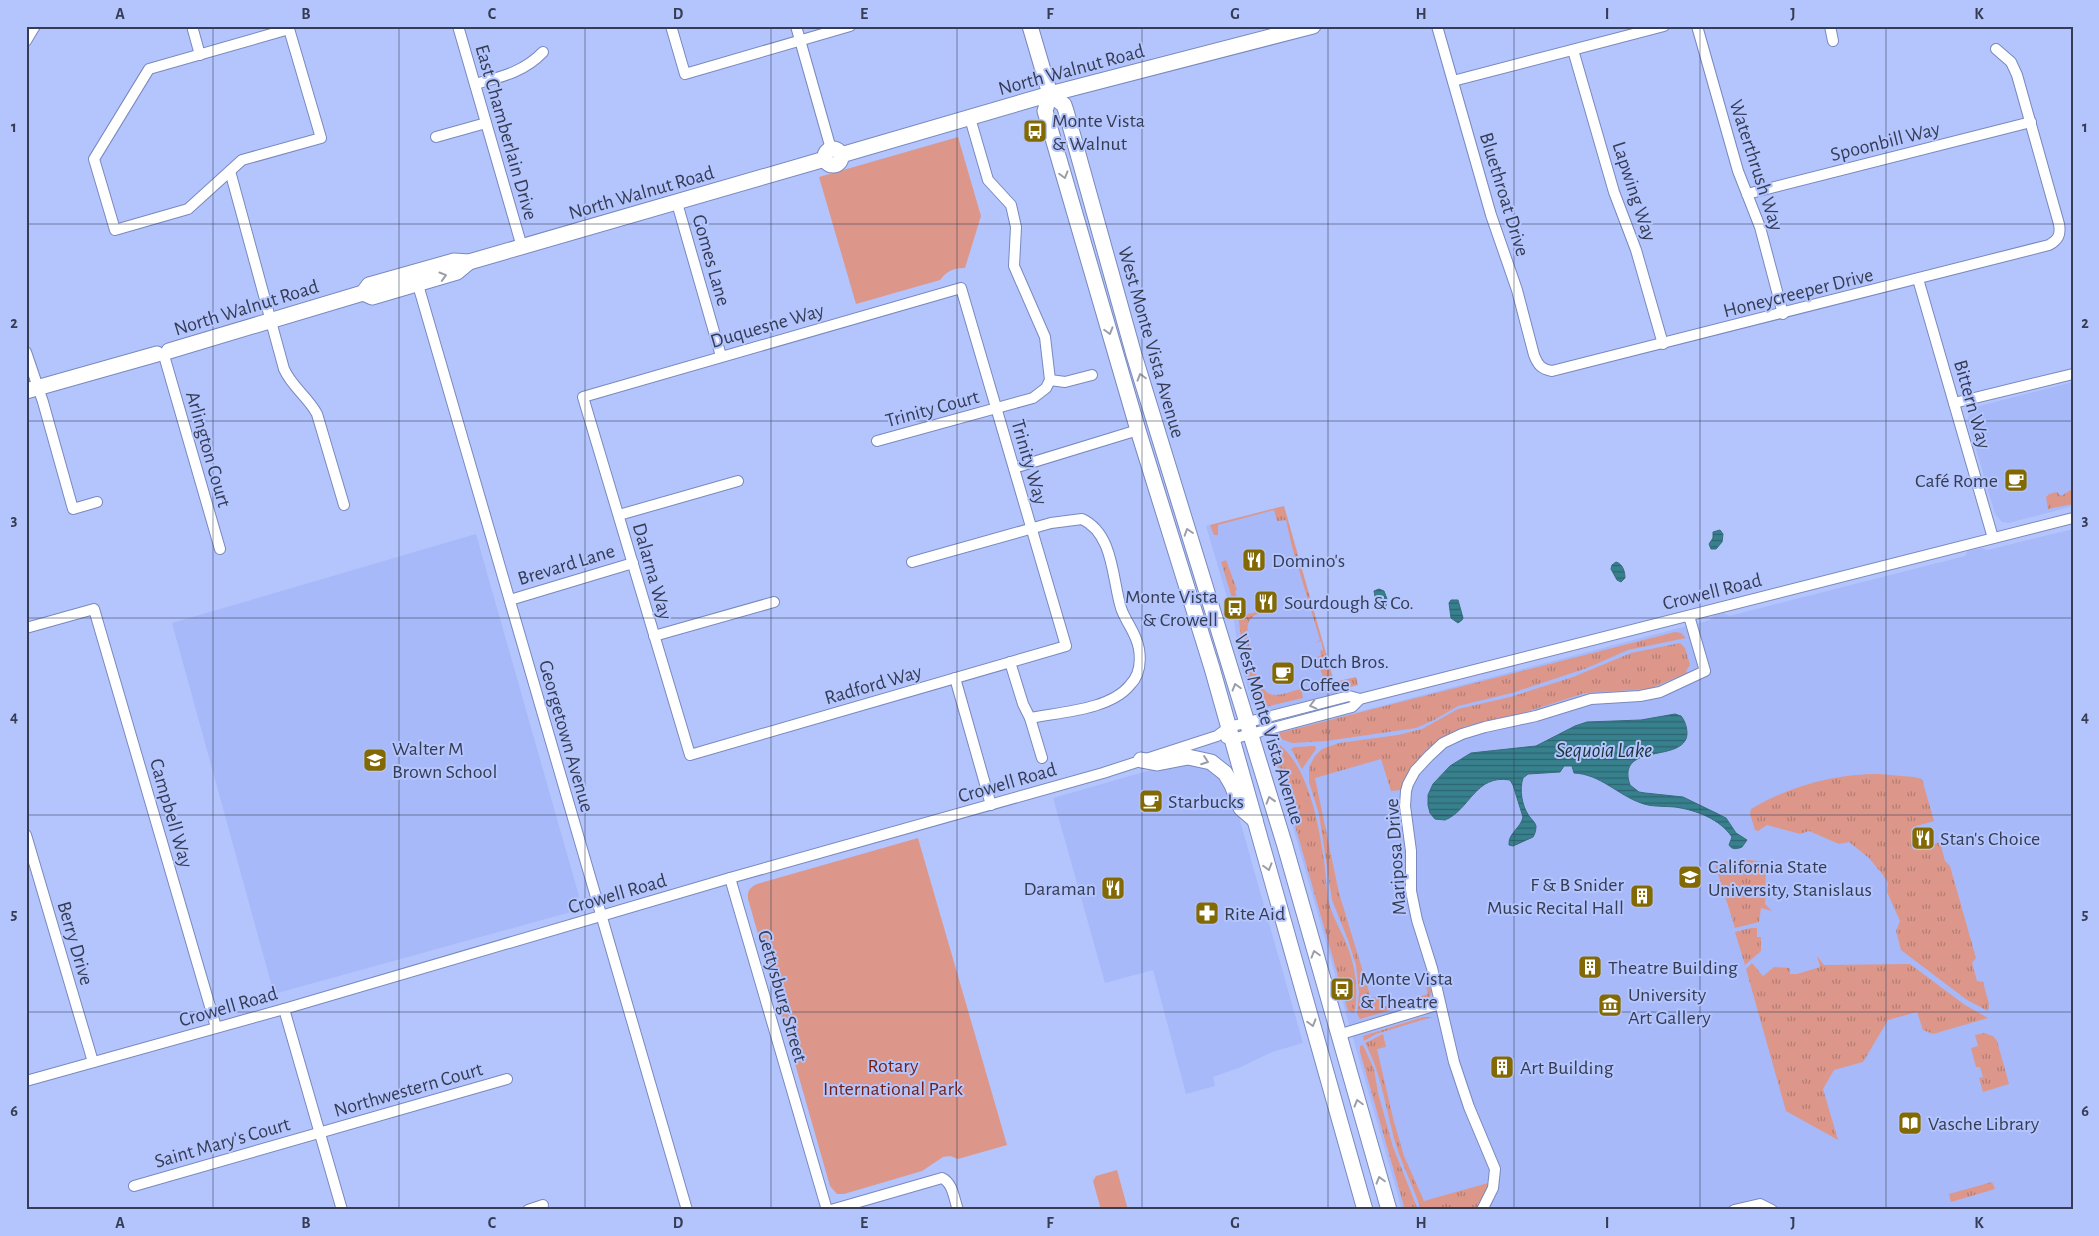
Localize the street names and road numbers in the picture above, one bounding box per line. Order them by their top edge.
street label: North Walnut Road [996,41,1146,99]
street label: East Chamberlain Drive [471,42,541,222]
street label: Waterthrush Way [1725,97,1787,234]
street label: Spoonbill Way [1828,119,1942,165]
street label: Bluethroat Drive [1476,130,1532,259]
street label: Lapwing Way [1609,139,1660,244]
street label: North Walnut Road [566,163,716,223]
street label: Gomes Lane [688,212,734,308]
street label: West Monte Vista Avenue [1114,244,1188,440]
street label: Honeycreeper Drive [1721,265,1875,321]
street label: North Walnut Road [171,276,321,340]
street label: Duquesne Way [708,300,827,352]
street label: Bittern Way [1950,357,1994,452]
street label: Trinity Court [883,387,982,431]
street label: Arlington Court [182,389,234,510]
street label: Trinity Way [1007,417,1051,508]
street label: Dalarna Way [629,521,676,622]
street label: Brevard Lane [515,541,617,589]
street label: Crowell Road [1661,570,1764,614]
street label: West Monte Vista Avenue [1231,632,1308,827]
street label: Georgetown Avenue [535,658,597,814]
street label: Radford Way [822,661,925,708]
street label: Campbell Way [146,756,196,871]
street label: Crowell Road [956,759,1059,807]
street label: Mariposa Drive [1382,798,1410,916]
street label: Crowell Road [566,870,669,918]
street label: Berry Drive [54,899,97,988]
street label: Gettysburg Street [754,928,811,1065]
street label: Crowell Road [177,983,280,1031]
street label: Northwestern Court [332,1059,485,1121]
street label: Saint Mary's Court [152,1114,293,1172]

